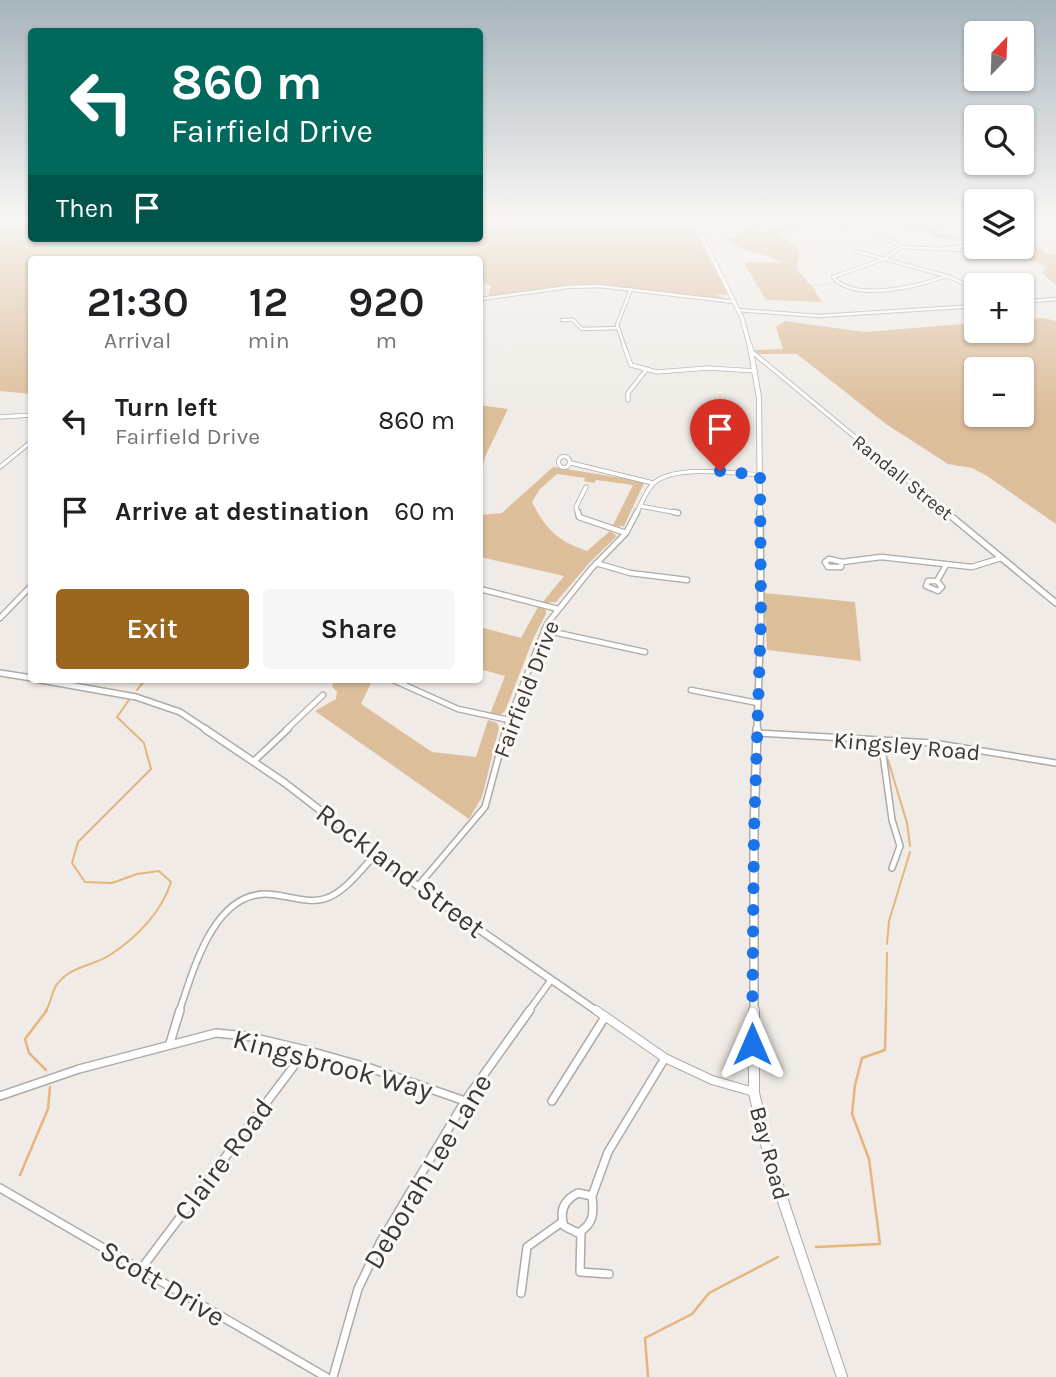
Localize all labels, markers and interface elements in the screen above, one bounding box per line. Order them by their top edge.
north arrow [964,21,1034,91]
map controls [964,21,1034,427]
text: 860 m [171,54,322,111]
icon: left [56,56,147,147]
button: search [964,105,1034,175]
text: Fairfield Drive [171,113,373,150]
icon: arrive [128,189,166,227]
button: layers [964,189,1034,259]
text: Then [56,193,114,224]
button: + [964,273,1034,343]
text: 21:30 [86,277,189,327]
text: 12 [249,277,288,327]
text: 920 [348,277,425,327]
text: Arrival [104,327,171,354]
text: min [247,327,290,354]
text: m [376,327,397,354]
button: − [964,357,1034,427]
text: Turn left [115,392,217,423]
pin [690,399,750,471]
icon: left [56,402,94,440]
text: 860 m [378,405,455,436]
icon: arrive [701,410,739,448]
text: Fairfield Drive [115,423,260,450]
street label: Randall Street [848,431,957,525]
icon: arrive [56,493,94,531]
text: Arrive at destination [115,496,369,527]
text: 60 m [394,496,455,527]
button: Exit [56,589,249,669]
button: Share [263,589,455,669]
street label: Fairfield Drive [488,617,565,762]
street label: Kingsley Road [832,727,981,766]
street label: Rockland Street [310,796,492,945]
position arrow [715,1007,789,1081]
street label: Kingsbrook Way [230,1022,436,1107]
street label: Deborah Lee Lane [356,1068,499,1275]
street label: Claire Road [167,1092,280,1227]
street label: Bay Road [744,1103,795,1203]
street label: Scott Drive [94,1233,231,1334]

